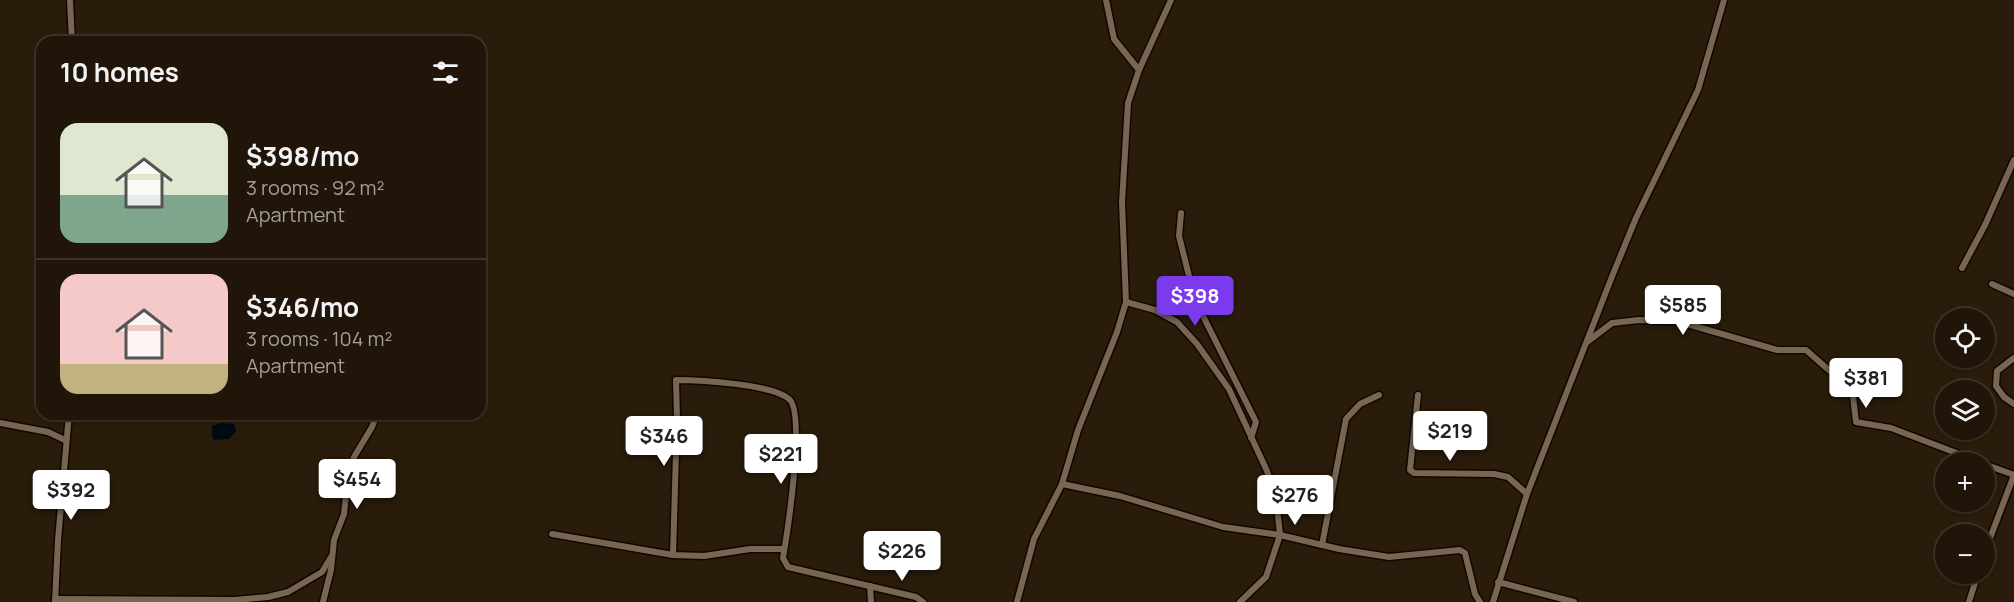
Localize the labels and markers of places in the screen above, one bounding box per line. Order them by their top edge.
pin: $398 [1159,276,1231,327]
pin: $585 [1647,285,1719,336]
pin: $381 [1830,358,1902,409]
pin: $219 [1414,411,1486,462]
pin: $346 [628,416,700,467]
pin: $221 [745,434,817,485]
pin: $454 [321,459,393,510]
pin: $392 [35,470,107,521]
pin: $276 [1259,475,1331,526]
pin: $226 [866,531,938,582]

